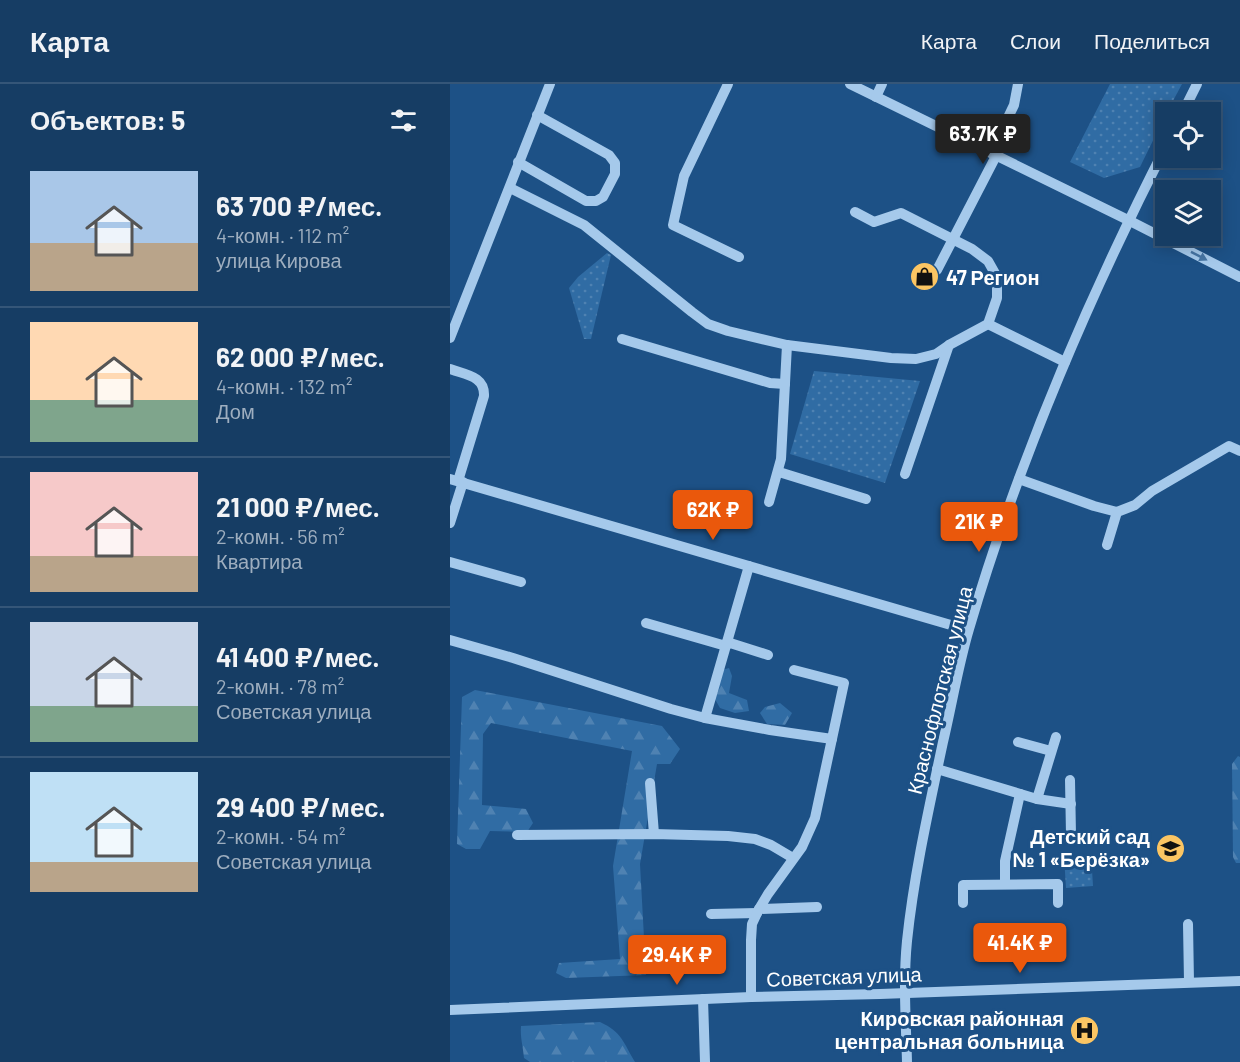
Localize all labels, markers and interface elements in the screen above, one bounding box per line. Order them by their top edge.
text: Карта [30,24,109,58]
text: Карта [921,28,977,53]
text: Слои [1010,28,1061,53]
text: Поделиться [1094,28,1210,53]
map controls [1155,102,1221,246]
button: locate [1155,102,1221,168]
text: Объектов: 5 [30,104,185,135]
icon: filters [387,104,420,137]
pin: 63.7K ₽ [928,114,1038,165]
text: 63.7K ₽ [949,121,1017,145]
button: layers [1155,180,1221,246]
text: 63 700 ₽/мес. [216,190,382,221]
icon: home [78,195,150,267]
text: 4-комн. · 112 m² [216,223,349,247]
text: улица Кирова [216,248,342,272]
one-way arrow [1191,251,1208,261]
shop icon: 47 Регион [909,261,941,293]
place label: 47 Регион [946,265,1039,289]
text: 62 000 ₽/мес. [216,341,385,372]
icon: home [78,346,150,418]
text: 4-комн. · 132 m² [216,374,353,398]
text: Дом [216,399,255,423]
pin: 62K ₽ [671,490,755,541]
text: 21 000 ₽/мес. [216,491,380,522]
icon: home [78,496,150,568]
text: 62K ₽ [687,497,739,521]
pin: 21K ₽ [937,502,1021,553]
text: 21K ₽ [955,509,1003,533]
text: 2-комн. · 56 m² [216,524,345,548]
text: Квартира [216,549,302,573]
street label: Краснофлотская улица [902,583,977,797]
text: 41 400 ₽/мес. [216,641,380,672]
icon: home [78,646,150,718]
text: 2-комн. · 78 m² [216,674,344,698]
text: Советская улица [216,699,371,723]
text: 29 400 ₽/мес. [216,791,386,822]
icon: home [78,796,150,868]
text: 2-комн. · 54 m² [216,824,346,848]
place label: Детский сад № 1 «Берёзка» [1012,824,1150,871]
school or university icon: Детский сад № 1 «Берёзка» [1155,832,1187,864]
text: Советская улица [216,849,371,873]
pin: 41.4K ₽ [965,923,1075,974]
text: 41.4K ₽ [987,930,1053,954]
pin: 29.4K ₽ [622,935,732,986]
text: 29.4K ₽ [642,942,712,966]
street label: Советская улица [766,961,923,991]
place label: Кировская районная центральная больница [834,1006,1065,1053]
hospital icon: Кировская районная центральная больница [1069,1014,1101,1046]

